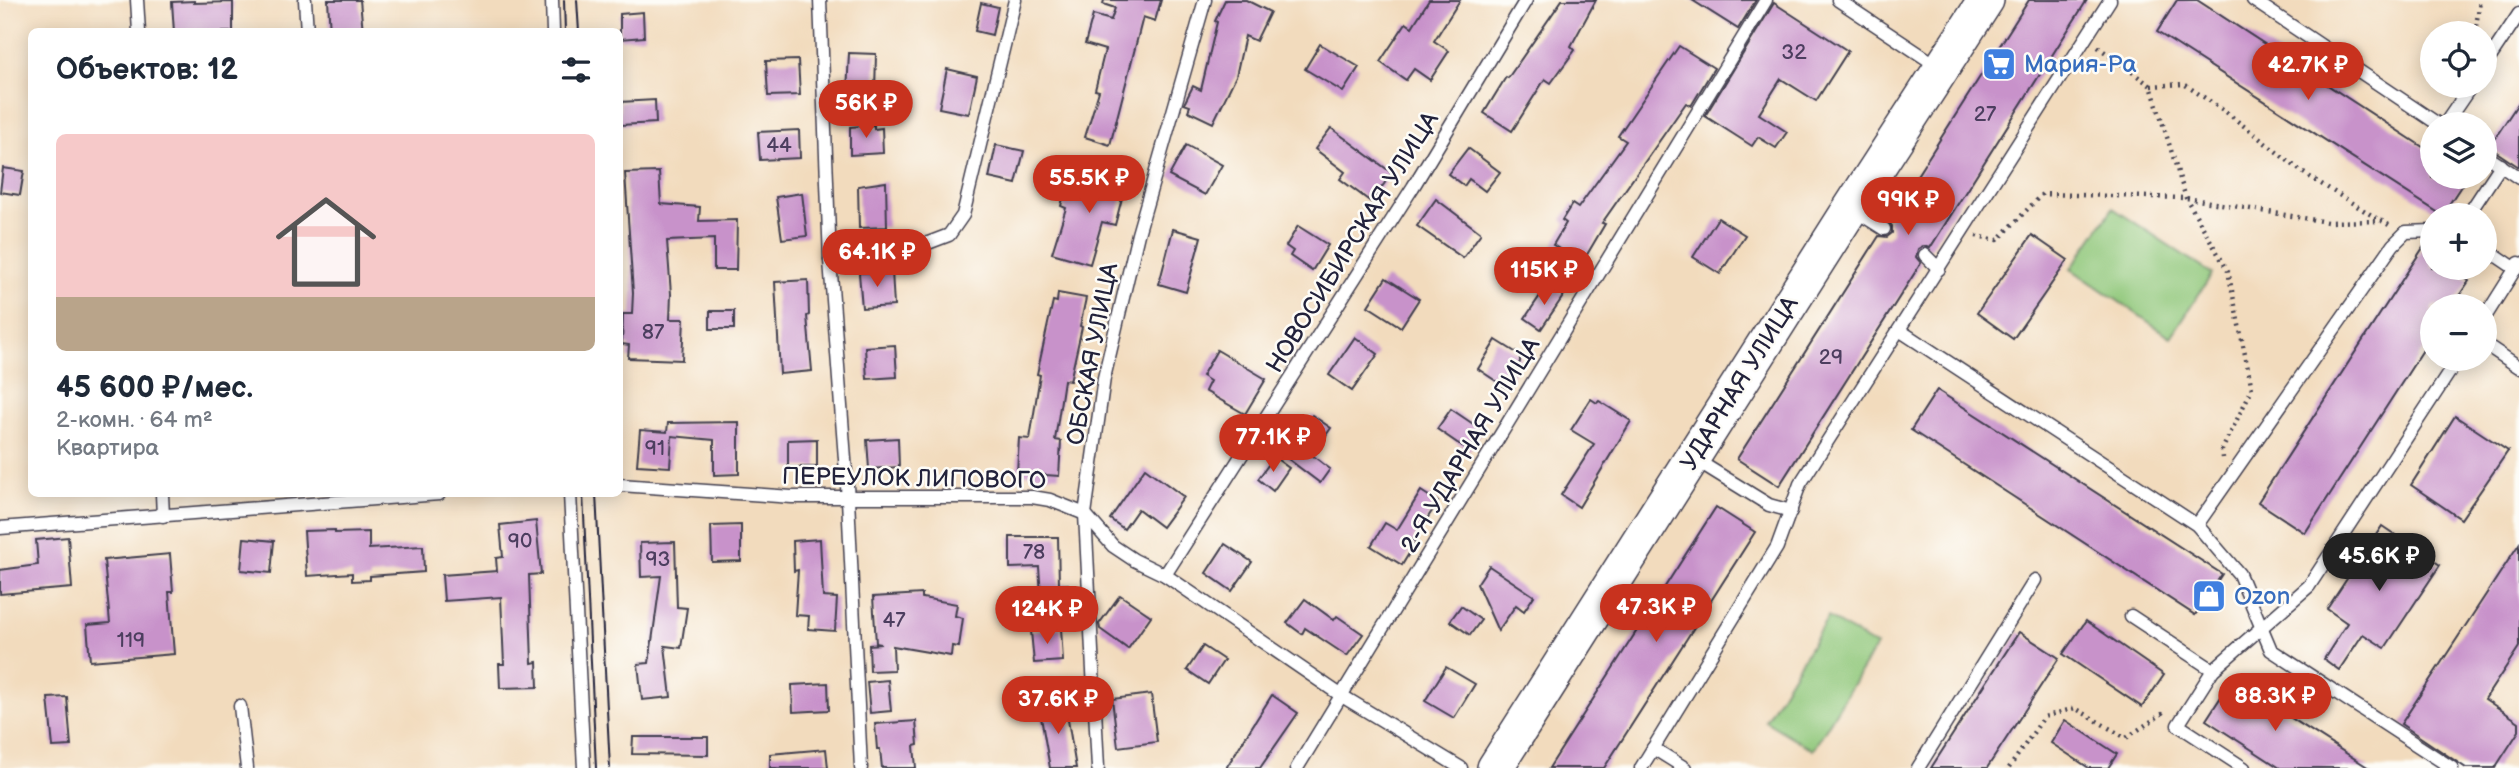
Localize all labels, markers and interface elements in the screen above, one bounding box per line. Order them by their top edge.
map controls [2420,21,2497,371]
button: locate [2420,21,2497,98]
house number: 32 [1781,40,1807,65]
pin: 42.7K ₽ [2243,42,2373,102]
supermarket icon: Мария-Ра [1980,45,2018,83]
place label: Мария-Ра [2024,50,2137,79]
icon: filters [557,51,595,89]
text: 42.7K ₽ [2268,51,2348,79]
text: Объектов: 12 [56,52,238,88]
pin: 56K ₽ [817,80,915,140]
text: 56K ₽ [835,89,897,117]
house number: 27 [1974,102,1997,127]
street label: НОВОСИБИРСКАЯ УЛИЦА [1260,106,1445,378]
button: layers [2420,112,2497,189]
house number: 44 [766,133,792,158]
pin: 55.5K ₽ [1024,156,1154,215]
text: 55.5K ₽ [1049,164,1129,192]
pin: 99K ₽ [1859,177,1957,237]
icon: home [263,179,389,305]
text: 99K ₽ [1877,186,1939,214]
button: + [2420,203,2497,280]
pin: 64.1K ₽ [812,230,942,289]
text: 64.1K ₽ [838,238,916,266]
pin: 115K ₽ [1487,247,1601,307]
text: 115K ₽ [1510,256,1578,284]
street label: ОБСКАЯ УЛИЦА [1061,260,1124,448]
street label: УДАРНАЯ УЛИЦА [1674,291,1805,476]
button: − [2420,294,2497,371]
house number: 87 [642,320,665,345]
street label: 2-Я УДАРНАЯ УЛИЦА [1395,332,1546,558]
house number: 29 [1819,345,1843,370]
text: 45 600 ₽/мес. [56,370,253,406]
text: 2-комн. · 64 m² [56,406,213,434]
pin: 77.1K ₽ [1208,414,1338,474]
text: 77.1K ₽ [1235,423,1311,451]
text: Квартира [56,434,159,462]
house number: 91 [645,436,665,461]
street label: ПЕРЕУЛОК ЛИПОВОГО [782,462,1046,495]
house number: 90 [508,529,532,554]
pin: 45.6K ₽ [2314,534,2444,593]
house number: 78 [1023,540,1045,565]
text: 45.6K ₽ [2338,542,2420,570]
house number: 93 [645,547,671,572]
shop icon: Ozon [2190,577,2228,615]
place label: Ozon [2234,582,2290,611]
pin: 47.3K ₽ [1591,584,1721,644]
pin: 124K ₽ [990,586,1104,646]
text: 47.3K ₽ [1616,593,1696,621]
text: 124K ₽ [1011,595,1083,623]
house number: 47 [882,608,906,633]
house number: 119 [117,628,145,653]
pin: 88.3K ₽ [2210,674,2340,733]
pin: 37.6K ₽ [993,676,1123,736]
text: 88.3K ₽ [2234,682,2316,710]
text: 37.6K ₽ [1018,685,1098,713]

